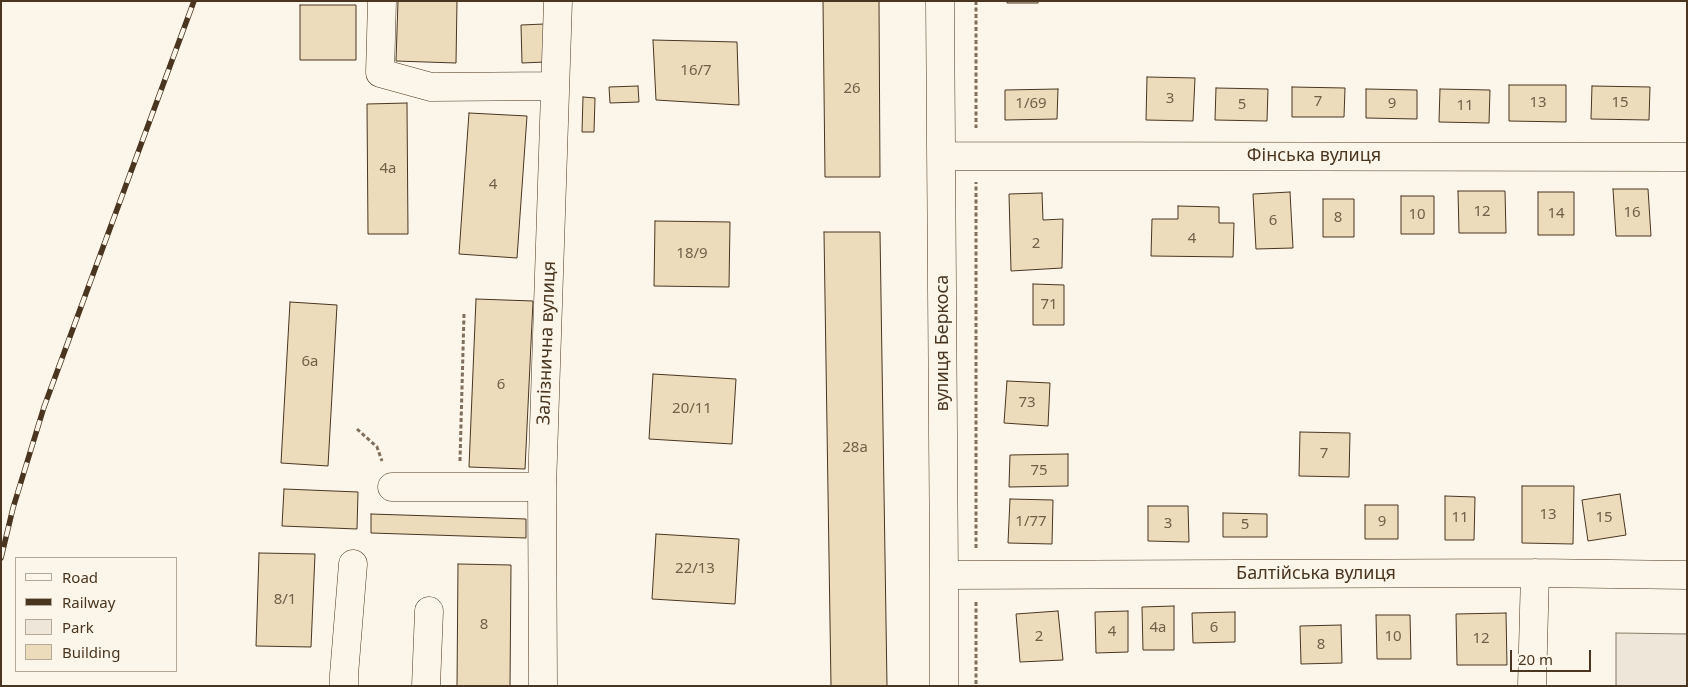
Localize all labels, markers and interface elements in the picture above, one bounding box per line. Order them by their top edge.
house number: 16/7 [680,62,712,80]
house number: 26 [843,80,861,98]
house number: 3 [1166,90,1174,108]
house number: 7 [1314,93,1322,111]
house number: 13 [1529,94,1547,112]
house number: 15 [1611,94,1629,112]
house number: 1/69 [1015,95,1047,113]
house number: 9 [1388,95,1396,113]
house number: 5 [1238,96,1246,114]
house number: 11 [1456,97,1474,115]
street label: Фінська вулиця [1247,145,1381,167]
house number: 4а [380,160,396,178]
house number: 4 [489,176,497,194]
house number: 12 [1473,203,1491,221]
house number: 16 [1623,204,1641,222]
house number: 14 [1547,205,1565,223]
house number: 10 [1408,206,1426,224]
house number: 8 [1334,209,1342,227]
house number: 6 [1269,212,1277,230]
house number: 4 [1188,230,1196,248]
house number: 2 [1032,235,1040,253]
house number: 18/9 [676,245,708,263]
street label: Залізнична вулиця [533,261,561,425]
street label: вулиця Беркоса [932,275,954,411]
house number: 71 [1040,296,1058,314]
house number: 6а [302,353,318,371]
house number: 6 [497,376,505,394]
house number: 73 [1018,394,1036,412]
house number: 20/11 [672,400,712,418]
house number: 28а [842,439,868,457]
house number: 7 [1320,445,1328,463]
house number: 75 [1030,462,1048,480]
house number: 13 [1539,506,1557,524]
house number: 11 [1451,509,1469,527]
house number: 15 [1595,509,1613,527]
house number: 1/77 [1015,513,1047,531]
house number: 9 [1378,513,1386,531]
house number: 3 [1164,515,1172,533]
house number: 5 [1241,516,1249,534]
legend [15,557,178,672]
house number: 22/13 [675,560,715,578]
street label: Балтійська вулиця [1236,563,1396,585]
text: Road [62,567,98,587]
house number: 8/1 [274,591,296,609]
text: Railway [62,592,115,612]
house number: 8 [480,616,488,634]
text: Park [62,617,94,637]
house number: 4а [1150,619,1166,637]
house number: 6 [1210,619,1218,637]
house number: 4 [1108,623,1116,641]
house number: 2 [1035,628,1043,646]
house number: 10 [1384,628,1402,646]
house number: 12 [1472,630,1490,648]
house number: 8 [1317,636,1325,654]
scale bar [1513,640,1594,672]
text: Building [62,642,120,662]
text: 20 m [1518,649,1553,669]

